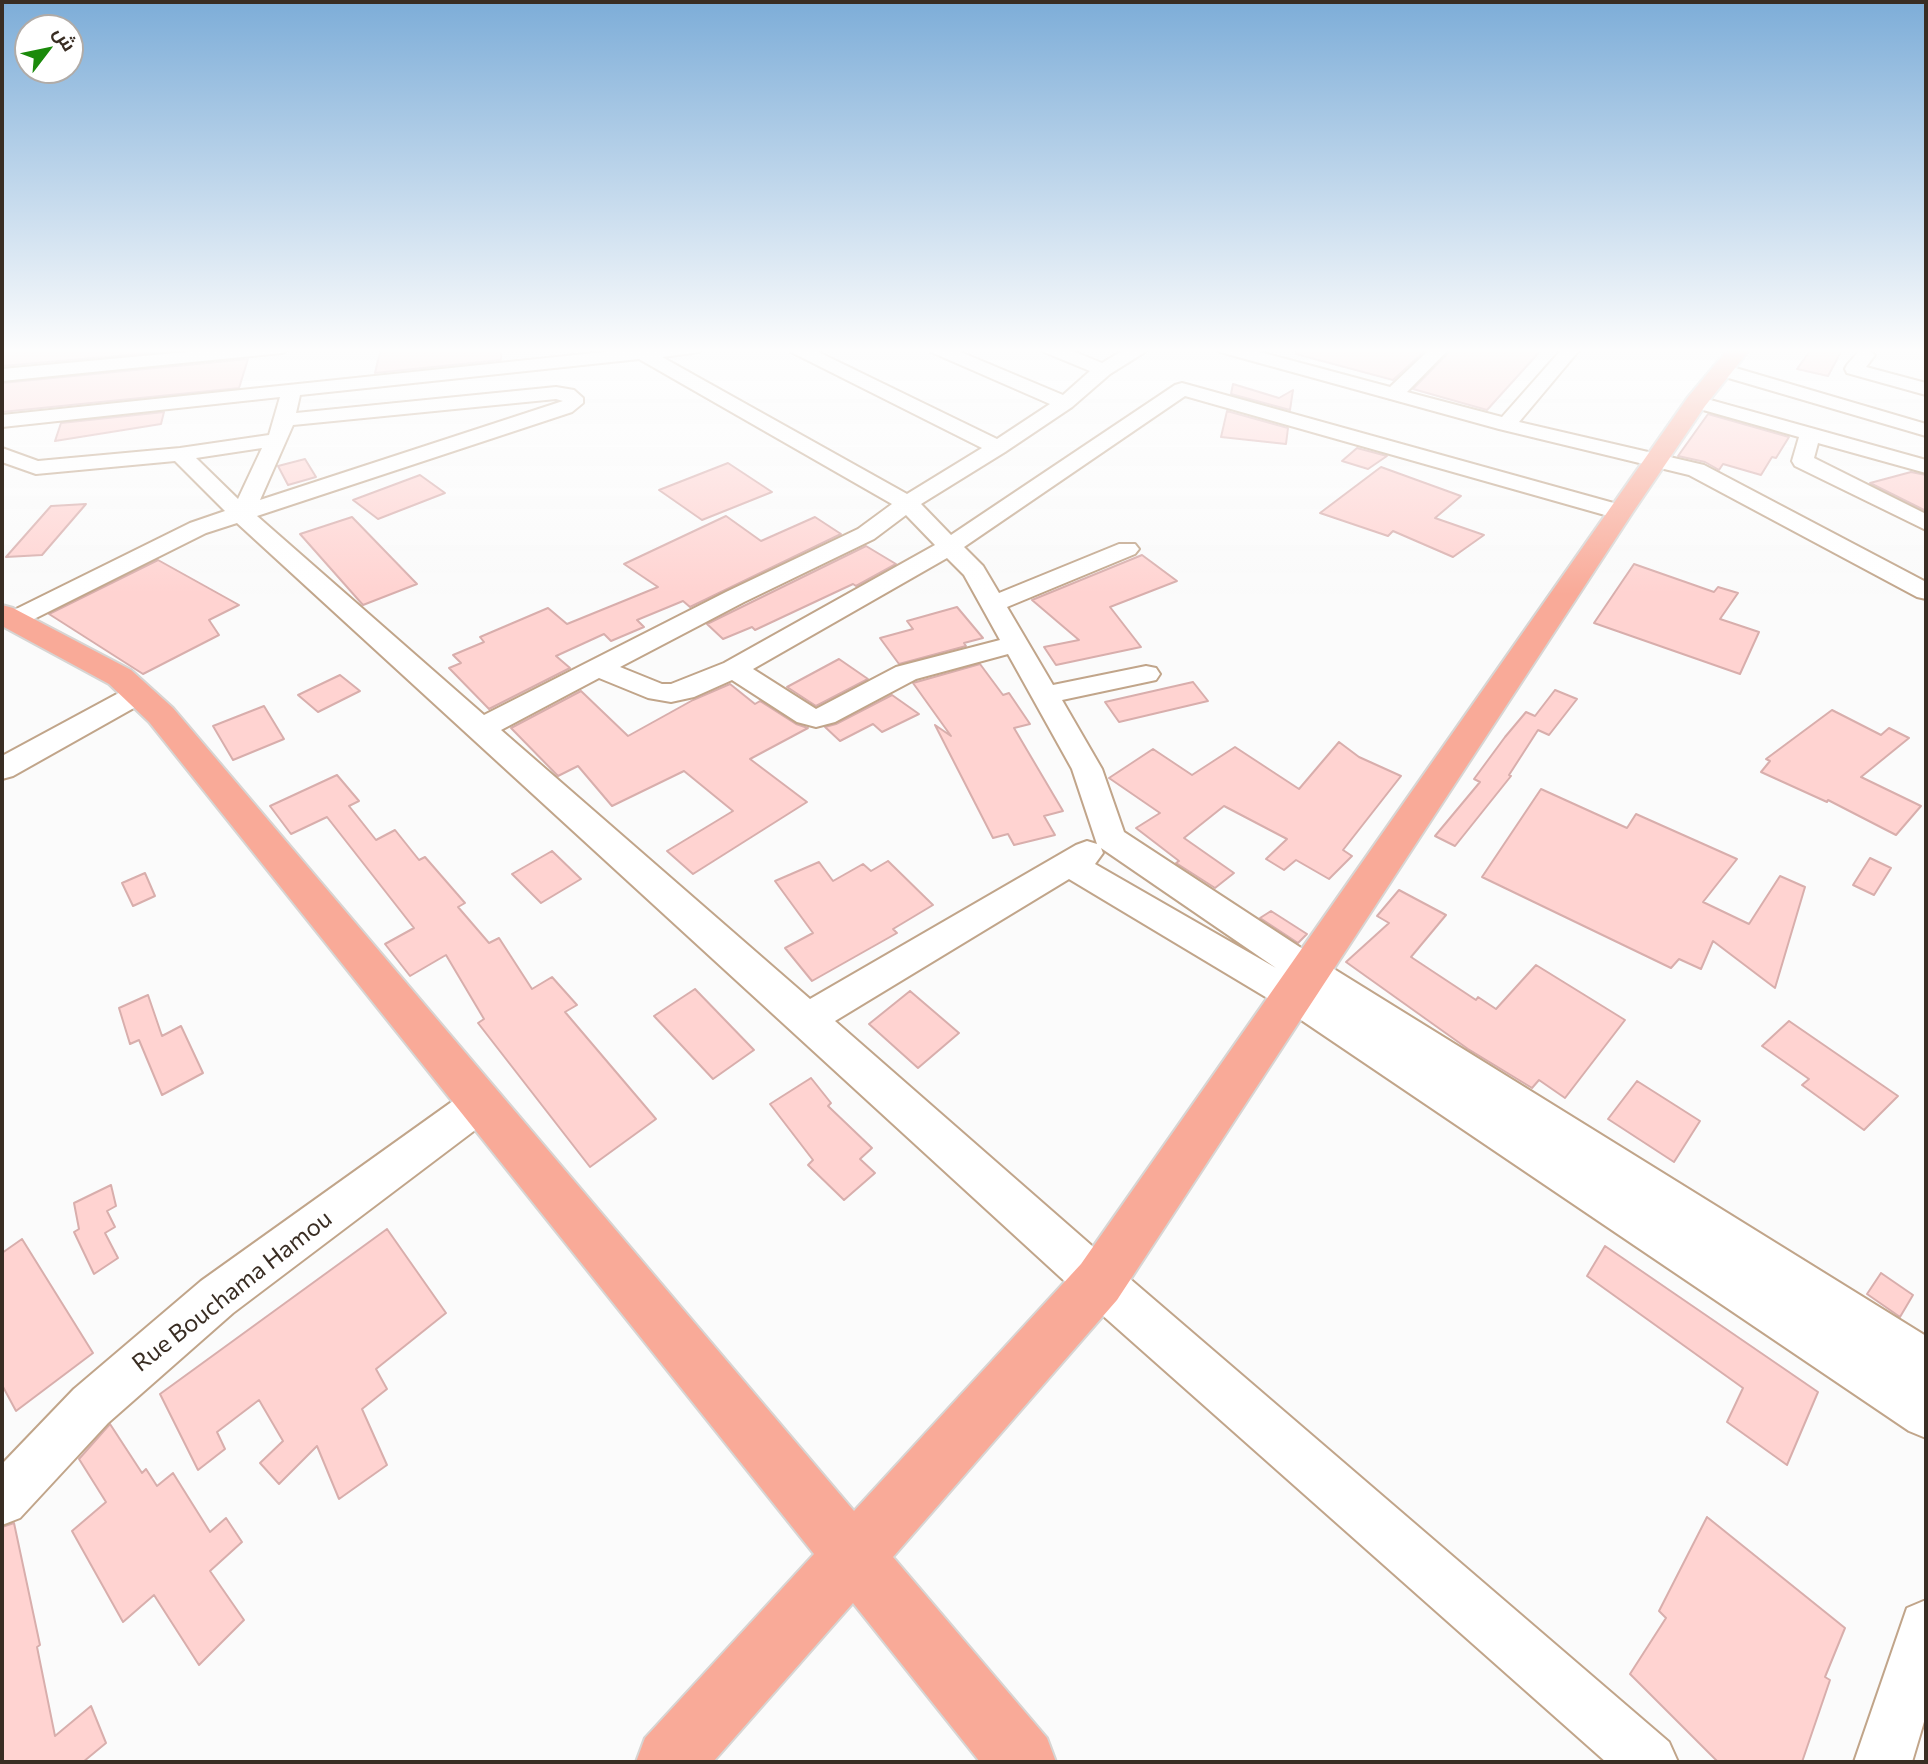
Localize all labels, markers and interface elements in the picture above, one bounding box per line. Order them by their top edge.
north arrow [14,14,84,84]
text: ش [49,22,82,55]
street label: Rue Bouchama Hamou [126,1204,338,1378]

